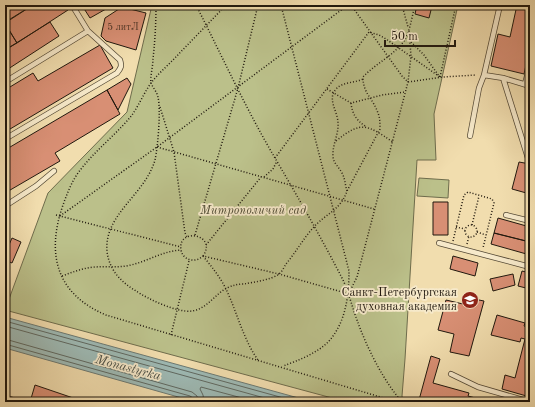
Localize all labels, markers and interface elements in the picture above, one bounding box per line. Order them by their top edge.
house number: 5 литЛ [107,22,139,32]
scale bar [385,22,455,48]
text: 50 m [391,30,418,43]
park label: Митрополичий сад [199,205,306,217]
place label: Санкт-Петербургская духовная академия [341,287,457,313]
school or university icon: Санкт-Петербургская духовная академия [460,290,480,310]
water label: Monastyrka [93,353,162,383]

